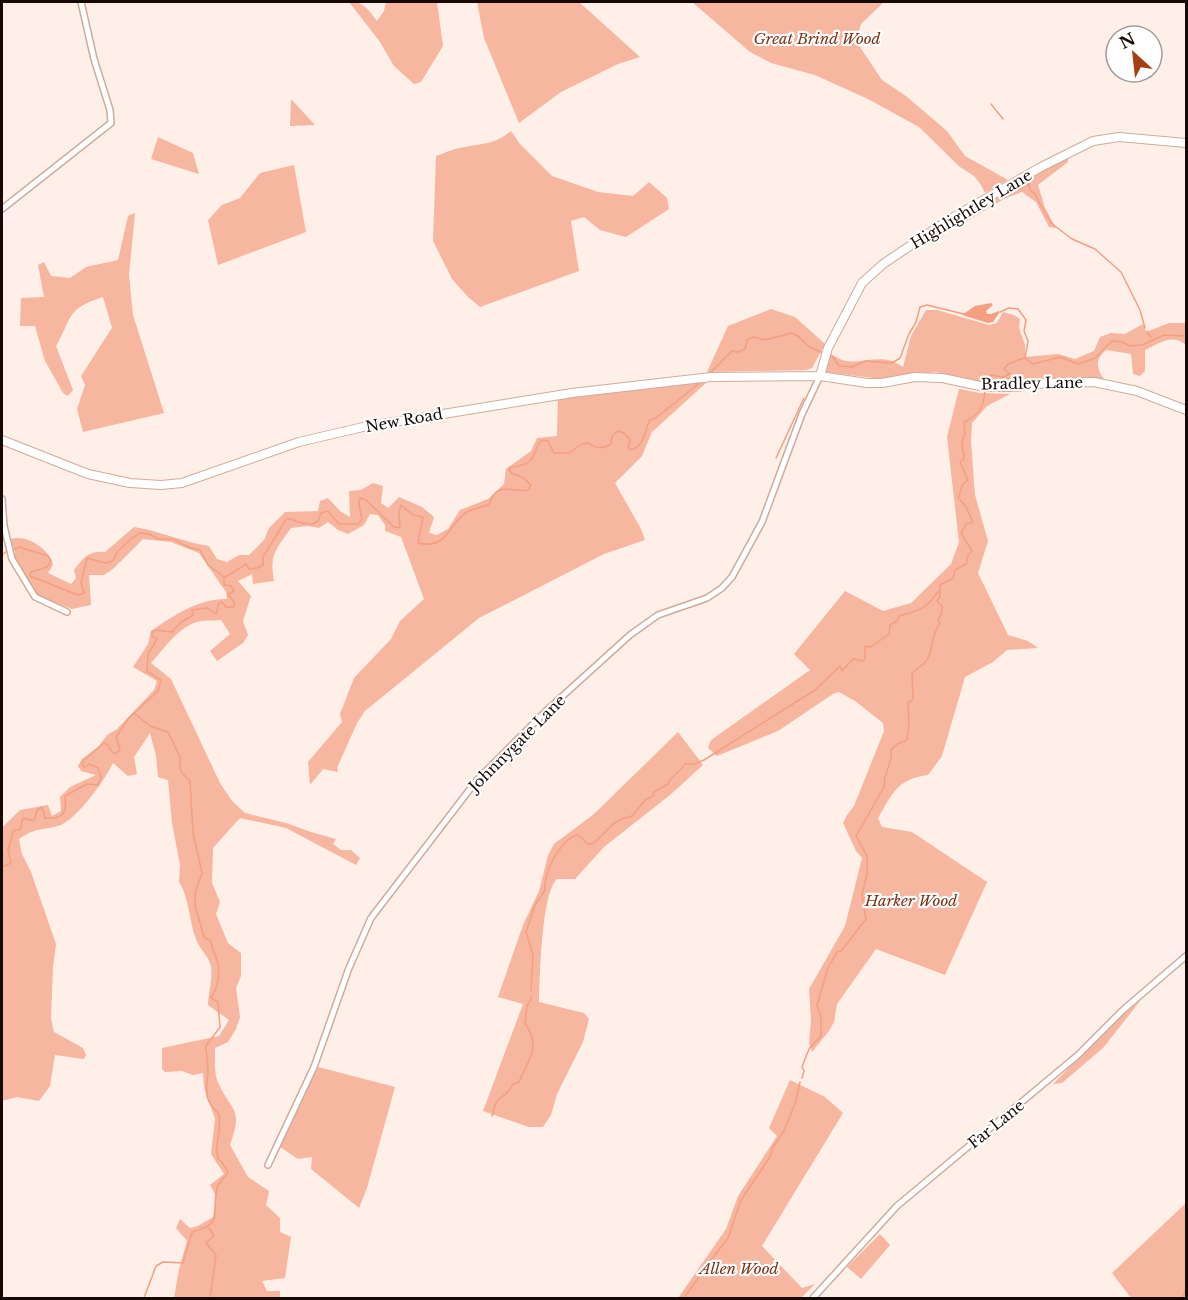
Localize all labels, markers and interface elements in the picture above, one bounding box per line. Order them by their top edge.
north arrow [1104,24,1164,84]
text: N [1116,28,1138,53]
park label: Great Brind Wood [753,29,881,48]
street label: Highlightley Lane [907,165,1035,253]
street label: Bradley Lane [981,373,1083,393]
street label: New Road [364,404,444,436]
street label: Johnnygate Lane [463,691,569,797]
park label: Harker Wood [864,891,957,910]
street label: Far Lane [964,1096,1028,1152]
park label: Allen Wood [698,1259,779,1278]

